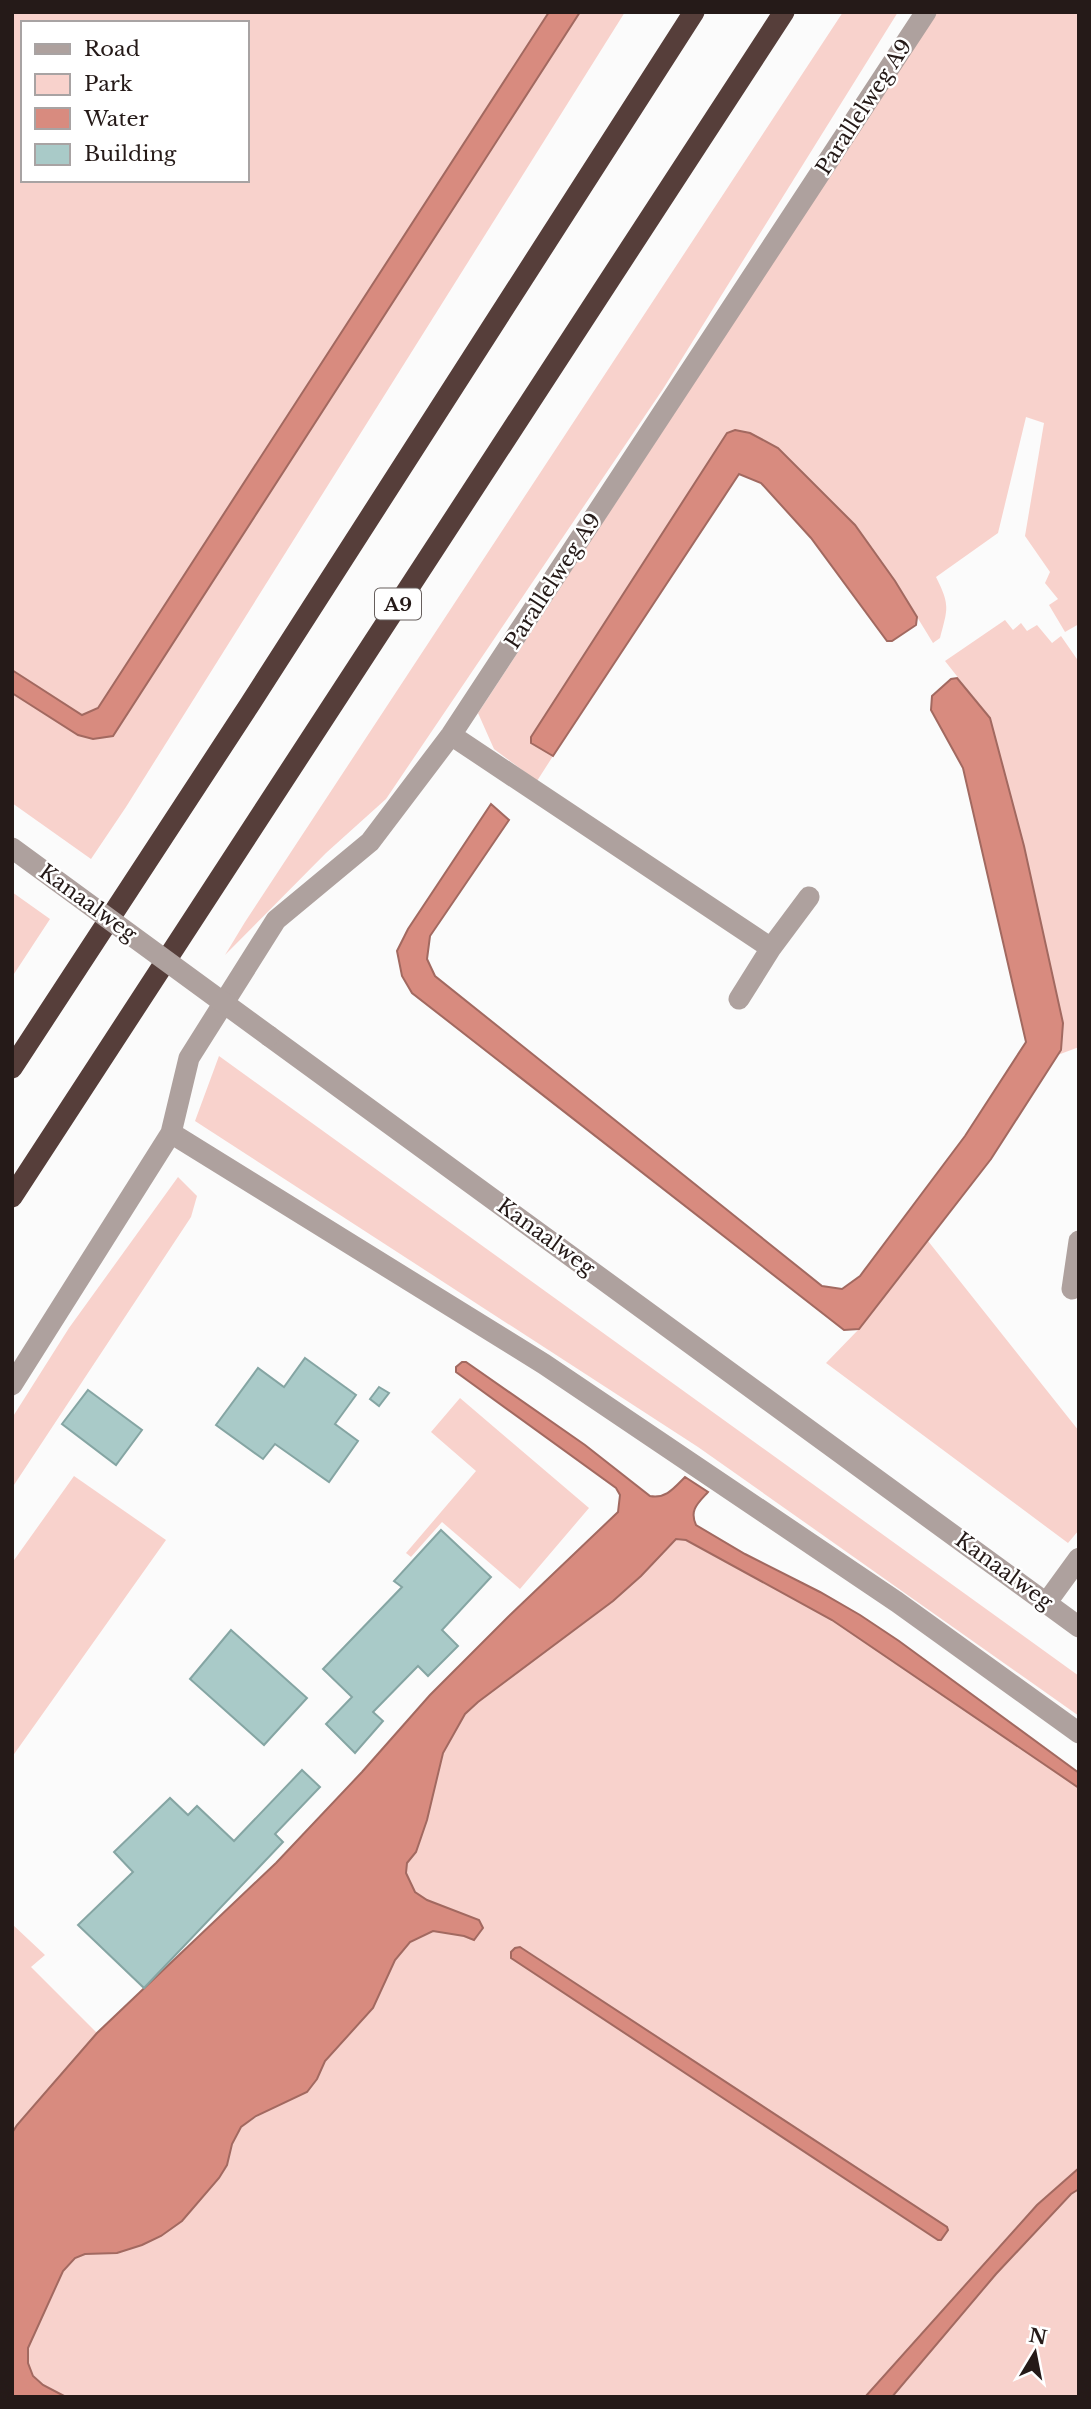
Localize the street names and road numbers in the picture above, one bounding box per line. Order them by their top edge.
street label: Parallelweg A9 [810,34,918,180]
street label: Parallelweg A9 [499,508,607,654]
road number: A9 [375,589,421,620]
street label: Kanaalweg [34,859,142,947]
street label: Kanaalweg [492,1193,600,1281]
street label: Kanaalweg [950,1527,1058,1615]

